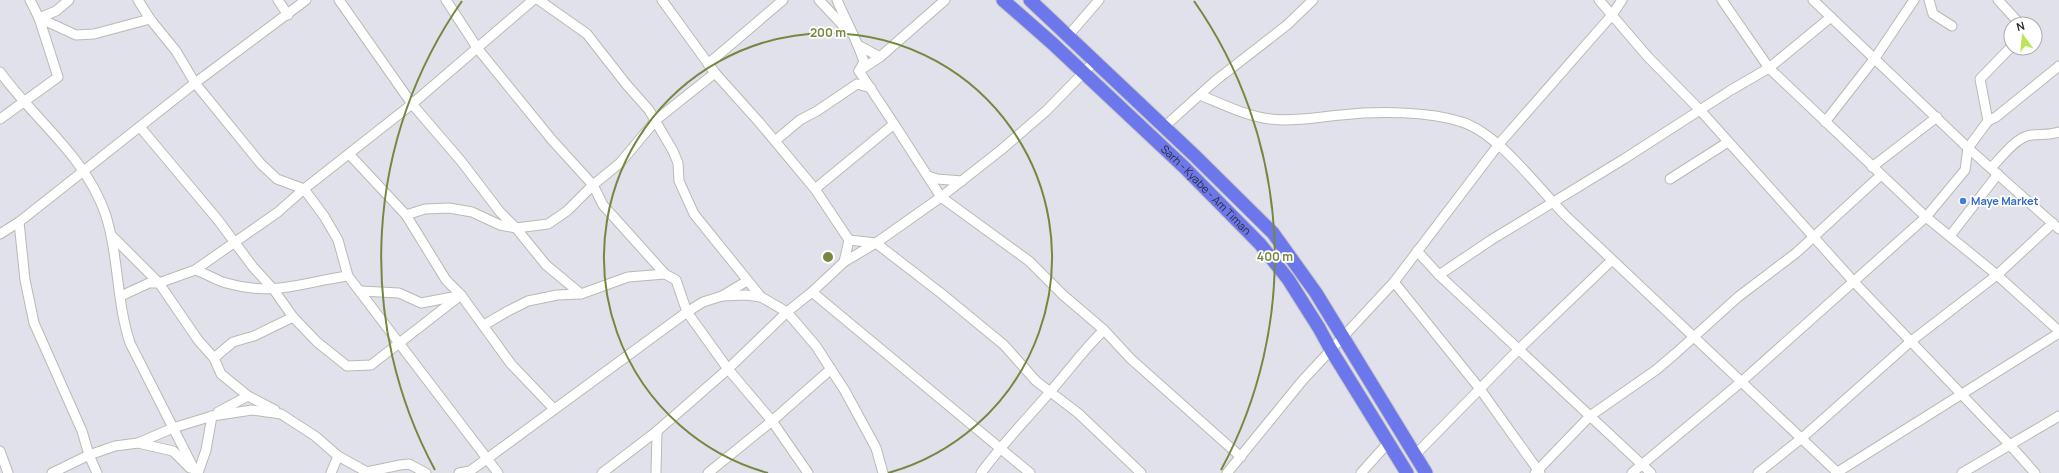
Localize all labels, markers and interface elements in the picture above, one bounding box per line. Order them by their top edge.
north arrow [2003,16,2043,56]
text: N [2015,18,2026,34]
text: 200 m [810,24,846,41]
street label: Sarh - Kyabe - Am Timan [1158,141,1255,238]
place label: Maye Market [1971,193,2039,208]
marker: Maye Market [1958,196,1968,206]
text: 400 m [1257,248,1293,265]
centre of rings [821,250,835,264]

